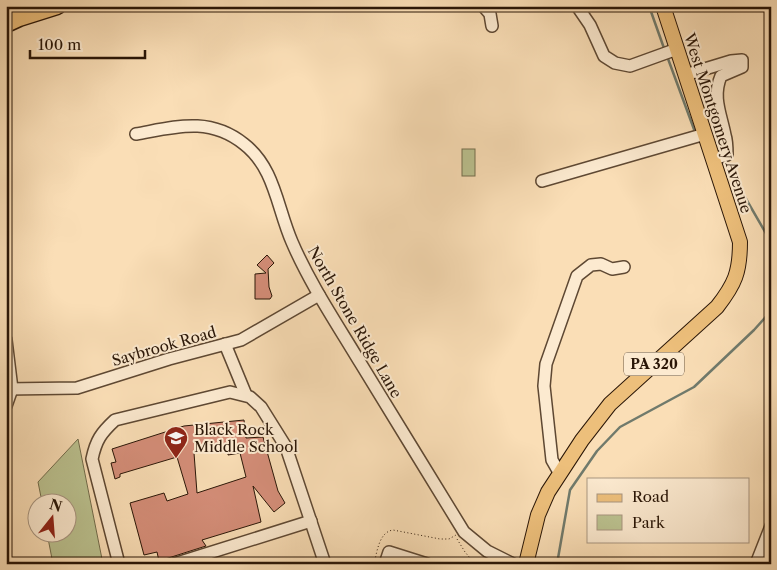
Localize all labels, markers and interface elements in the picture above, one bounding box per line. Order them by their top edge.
scale bar [30,28,145,60]
street label: West Montgomery Avenue [680,30,756,215]
text: 100 m [38,35,81,54]
street label: North Stone Ridge Lane [304,243,406,401]
street label: Saybrook Road [110,322,218,370]
road number: PA 320 [624,352,684,376]
place label: Black Rock Middle School [194,420,298,456]
school or university icon: Black Rock Middle School [163,425,189,459]
legend [587,478,750,542]
text: Road [632,487,669,506]
north arrow [28,492,78,542]
text: N [47,495,64,516]
text: Park [632,513,666,532]

